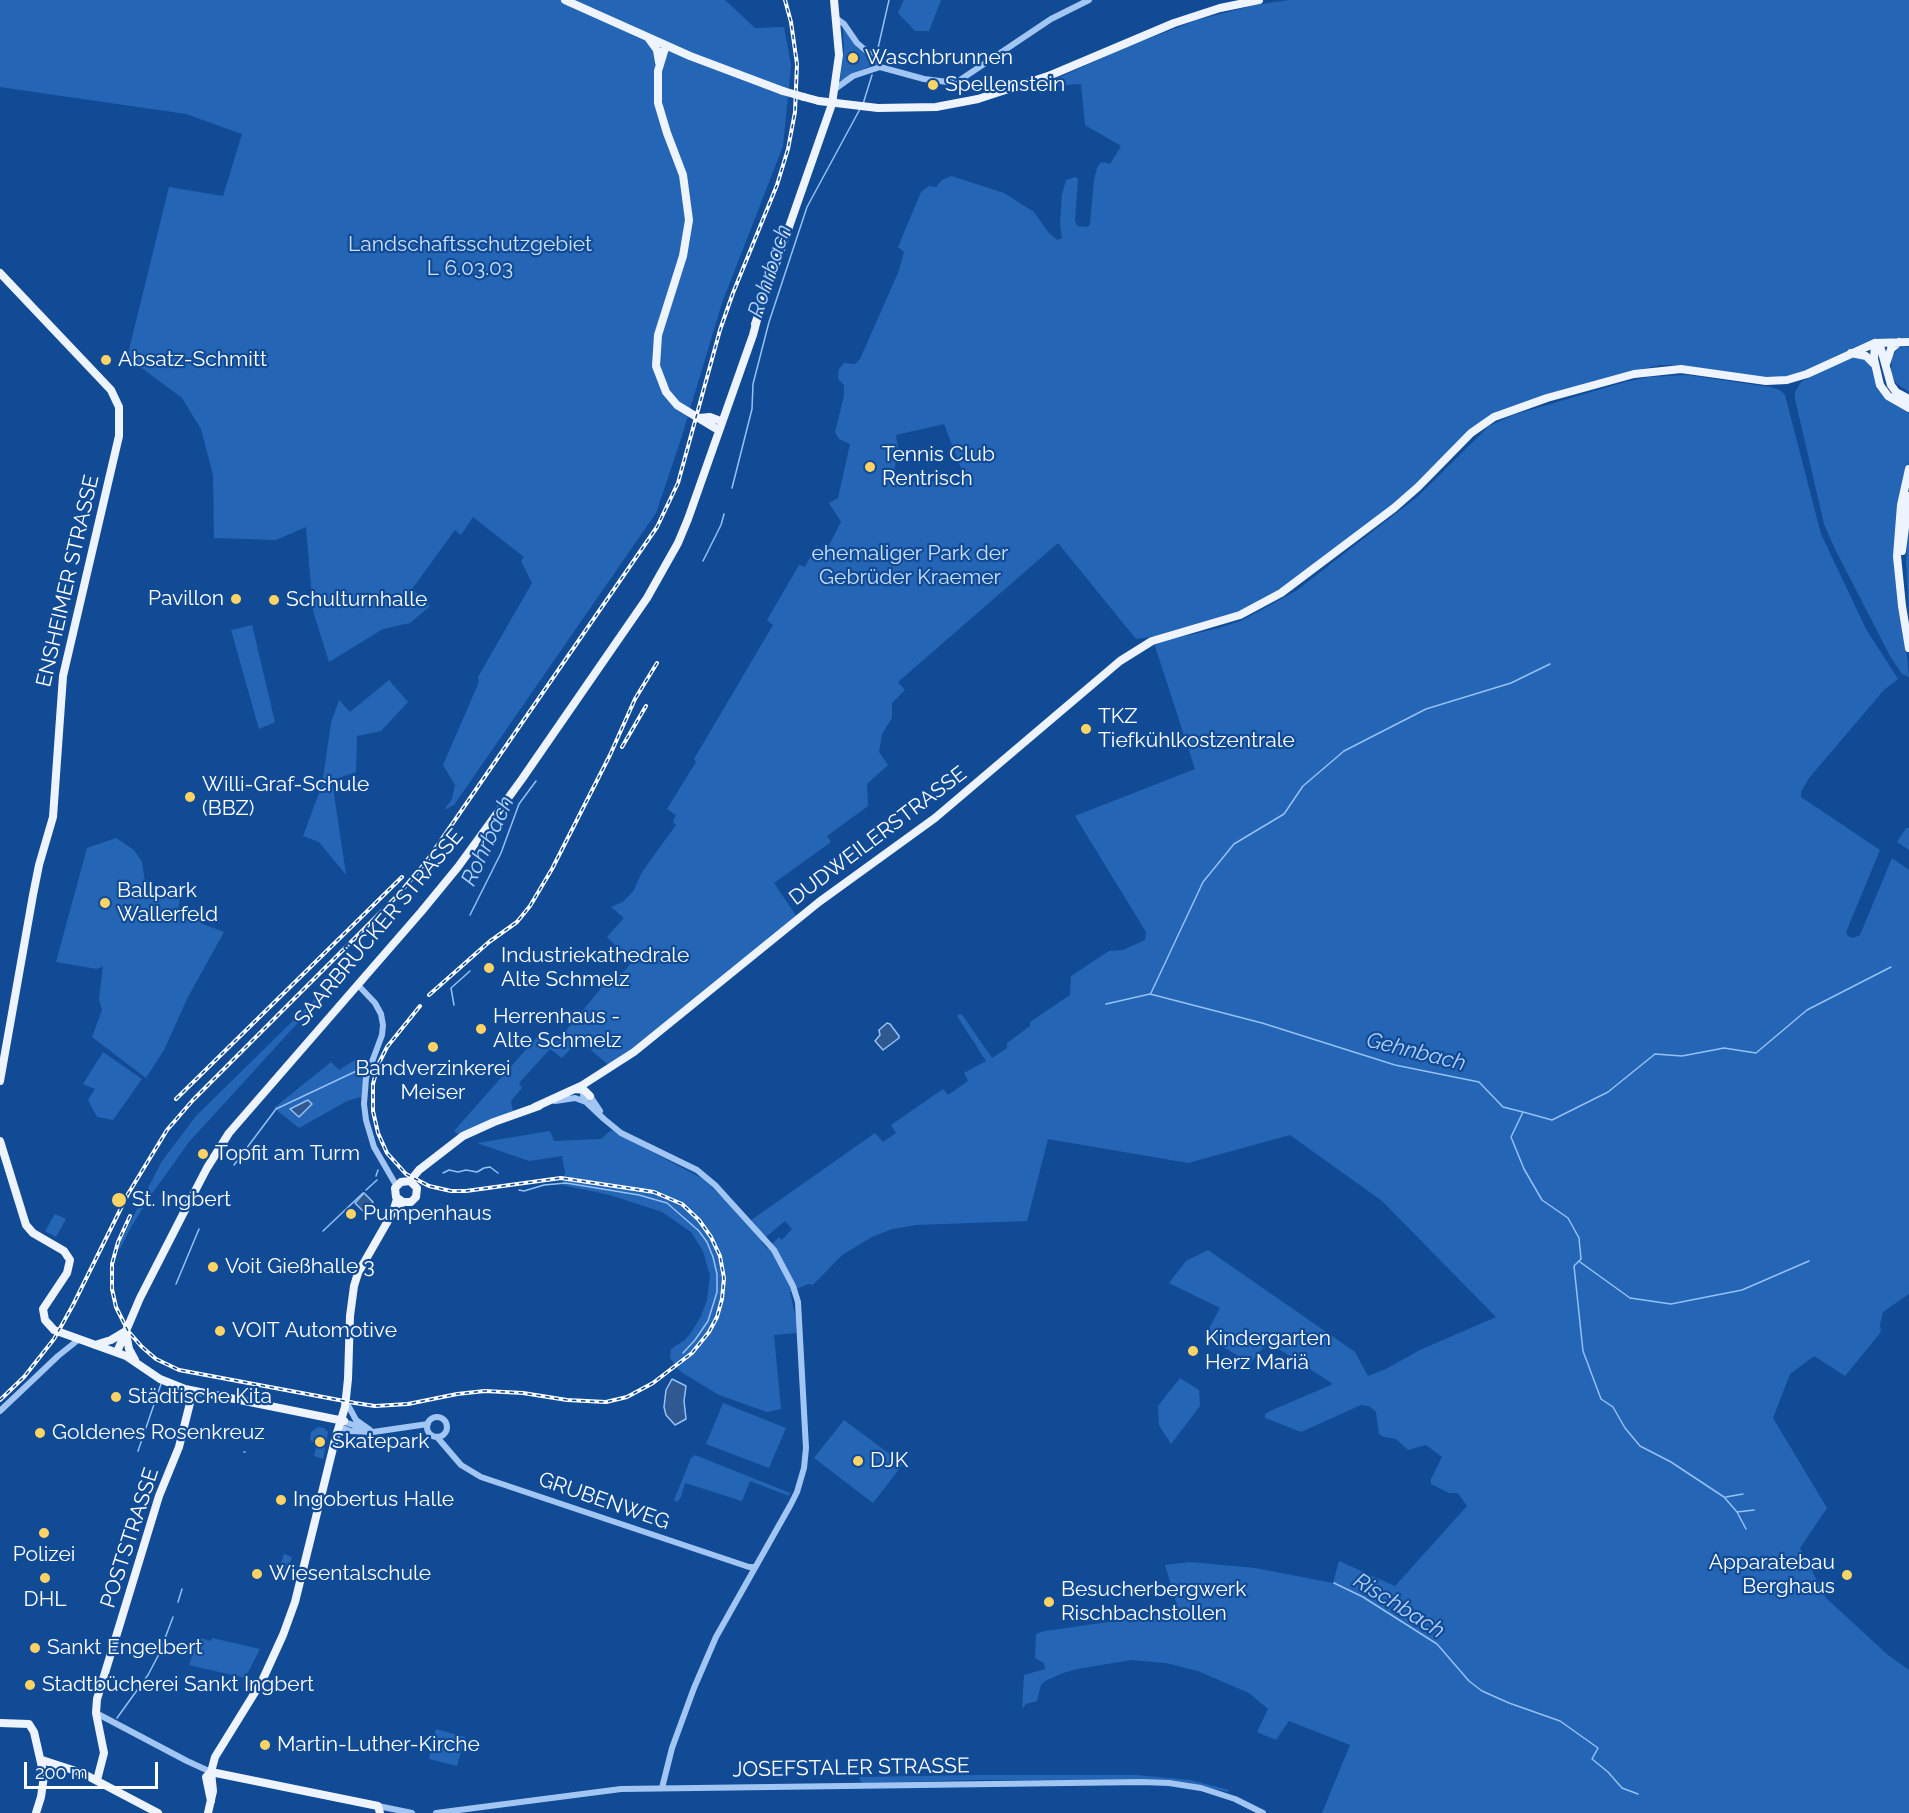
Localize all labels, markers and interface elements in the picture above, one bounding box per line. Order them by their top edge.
place label: Waschbrunnen [865,45,1013,71]
marker: Waschbrunnen [846,51,860,65]
place label: Spellenstein [945,72,1065,98]
marker: Spellenstein [926,78,940,92]
water label: Rohrbach [743,221,797,321]
park label: Landschaftsschutzgebiet L 6.03.03 [348,232,592,282]
place label: Absatz-Schmitt [118,347,267,373]
marker: Absatz-Schmitt [99,353,113,367]
place label: Tennis Club Rentrisch [882,442,995,492]
marker: Tennis Club Rentrisch [863,460,877,474]
street label: ENSHEIMER STRASSE [31,472,105,690]
park label: ehemaliger Park der Gebrüder Kraemer [812,541,1008,591]
place label: Pavillon [148,586,224,612]
place label: Schulturnhalle [286,587,427,613]
marker: Pavillon [229,592,243,606]
marker: Schulturnhalle [267,593,281,607]
place label: TKZ Tiefkühlkostzentrale [1098,704,1295,754]
marker: TKZ Tiefkühlkostzentrale [1079,722,1093,736]
street label: DUDWEILERSTRASSE [784,761,972,911]
place label: Willi-Graf-Schule (BBZ) [202,772,369,822]
marker: Willi-Graf-Schule (BBZ) [183,790,197,804]
water label: Rohrbach [456,792,520,890]
street label: SAARBRÜCKER STRASSE [289,824,469,1032]
place label: Ballpark Wallerfeld [117,878,218,928]
marker: Ballpark Wallerfeld [98,896,112,910]
place label: Industriekathedrale Alte Schmelz [501,943,689,993]
marker: Industriekathedrale Alte Schmelz [482,961,496,975]
place label: Herrenhaus - Alte Schmelz [493,1004,622,1054]
marker: Herrenhaus - Alte Schmelz [474,1022,488,1036]
water label: Gehnbach [1364,1027,1468,1077]
marker: Bandverzinkerei Meiser [426,1040,440,1054]
place label: Bandverzinkerei Meiser [355,1056,511,1106]
place label: Topfit am Turm [215,1141,360,1167]
marker: Topfit am Turm [196,1147,210,1161]
place label: St. Ingbert [132,1187,231,1213]
marker: St. Ingbert [110,1191,128,1209]
place label: Pumpenhaus [363,1201,492,1227]
marker: Pumpenhaus [344,1207,358,1221]
place label: Voit Gießhalle 3 [225,1254,375,1280]
marker: Voit Gießhalle 3 [206,1260,220,1274]
place label: VOIT Automotive [232,1318,397,1344]
marker: VOIT Automotive [213,1324,227,1338]
place label: Kindergarten Herz Mariä [1205,1326,1331,1376]
marker: Kindergarten Herz Mariä [1186,1344,1200,1358]
place label: Städtische Kita [128,1384,272,1410]
marker: Städtische Kita [109,1390,123,1404]
place label: Goldenes Rosenkreuz [52,1420,265,1446]
marker: Goldenes Rosenkreuz [33,1426,47,1440]
place label: Skatepark [332,1429,429,1455]
marker: Skatepark [313,1435,327,1449]
place label: DJK [870,1448,908,1474]
marker: DJK [851,1454,865,1468]
street label: POSTSTRASSE [95,1465,165,1611]
street label: GRUBENWEG [535,1467,673,1535]
place label: Ingobertus Halle [293,1487,454,1513]
marker: Ingobertus Halle [274,1493,288,1507]
marker: Polizei [37,1526,51,1540]
place label: Polizei [13,1542,75,1568]
place label: Apparatebau Berghaus [1709,1550,1835,1600]
place label: Wiesentalschule [269,1561,431,1587]
marker: Wiesentalschule [250,1567,264,1581]
water label: Rischbach [1349,1568,1449,1644]
marker: Apparatebau Berghaus [1840,1568,1854,1582]
marker: DHL [38,1571,52,1585]
place label: Besucherbergwerk Rischbachstollen [1061,1577,1246,1627]
place label: DHL [24,1587,66,1613]
marker: Besucherbergwerk Rischbachstollen [1042,1595,1056,1609]
place label: Sankt Engelbert [47,1635,203,1661]
marker: Sankt Engelbert [28,1641,42,1655]
place label: Stadtbücherei Sankt Ingbert [42,1672,314,1698]
marker: Stadtbücherei Sankt Ingbert [23,1678,37,1692]
place label: Martin-Luther-Kirche [277,1732,480,1758]
marker: Martin-Luther-Kirche [258,1738,272,1752]
scale bar [27,1750,160,1788]
street label: JOSEFSTALER STRASSE [732,1753,970,1783]
text: 200 m [35,1762,88,1783]

